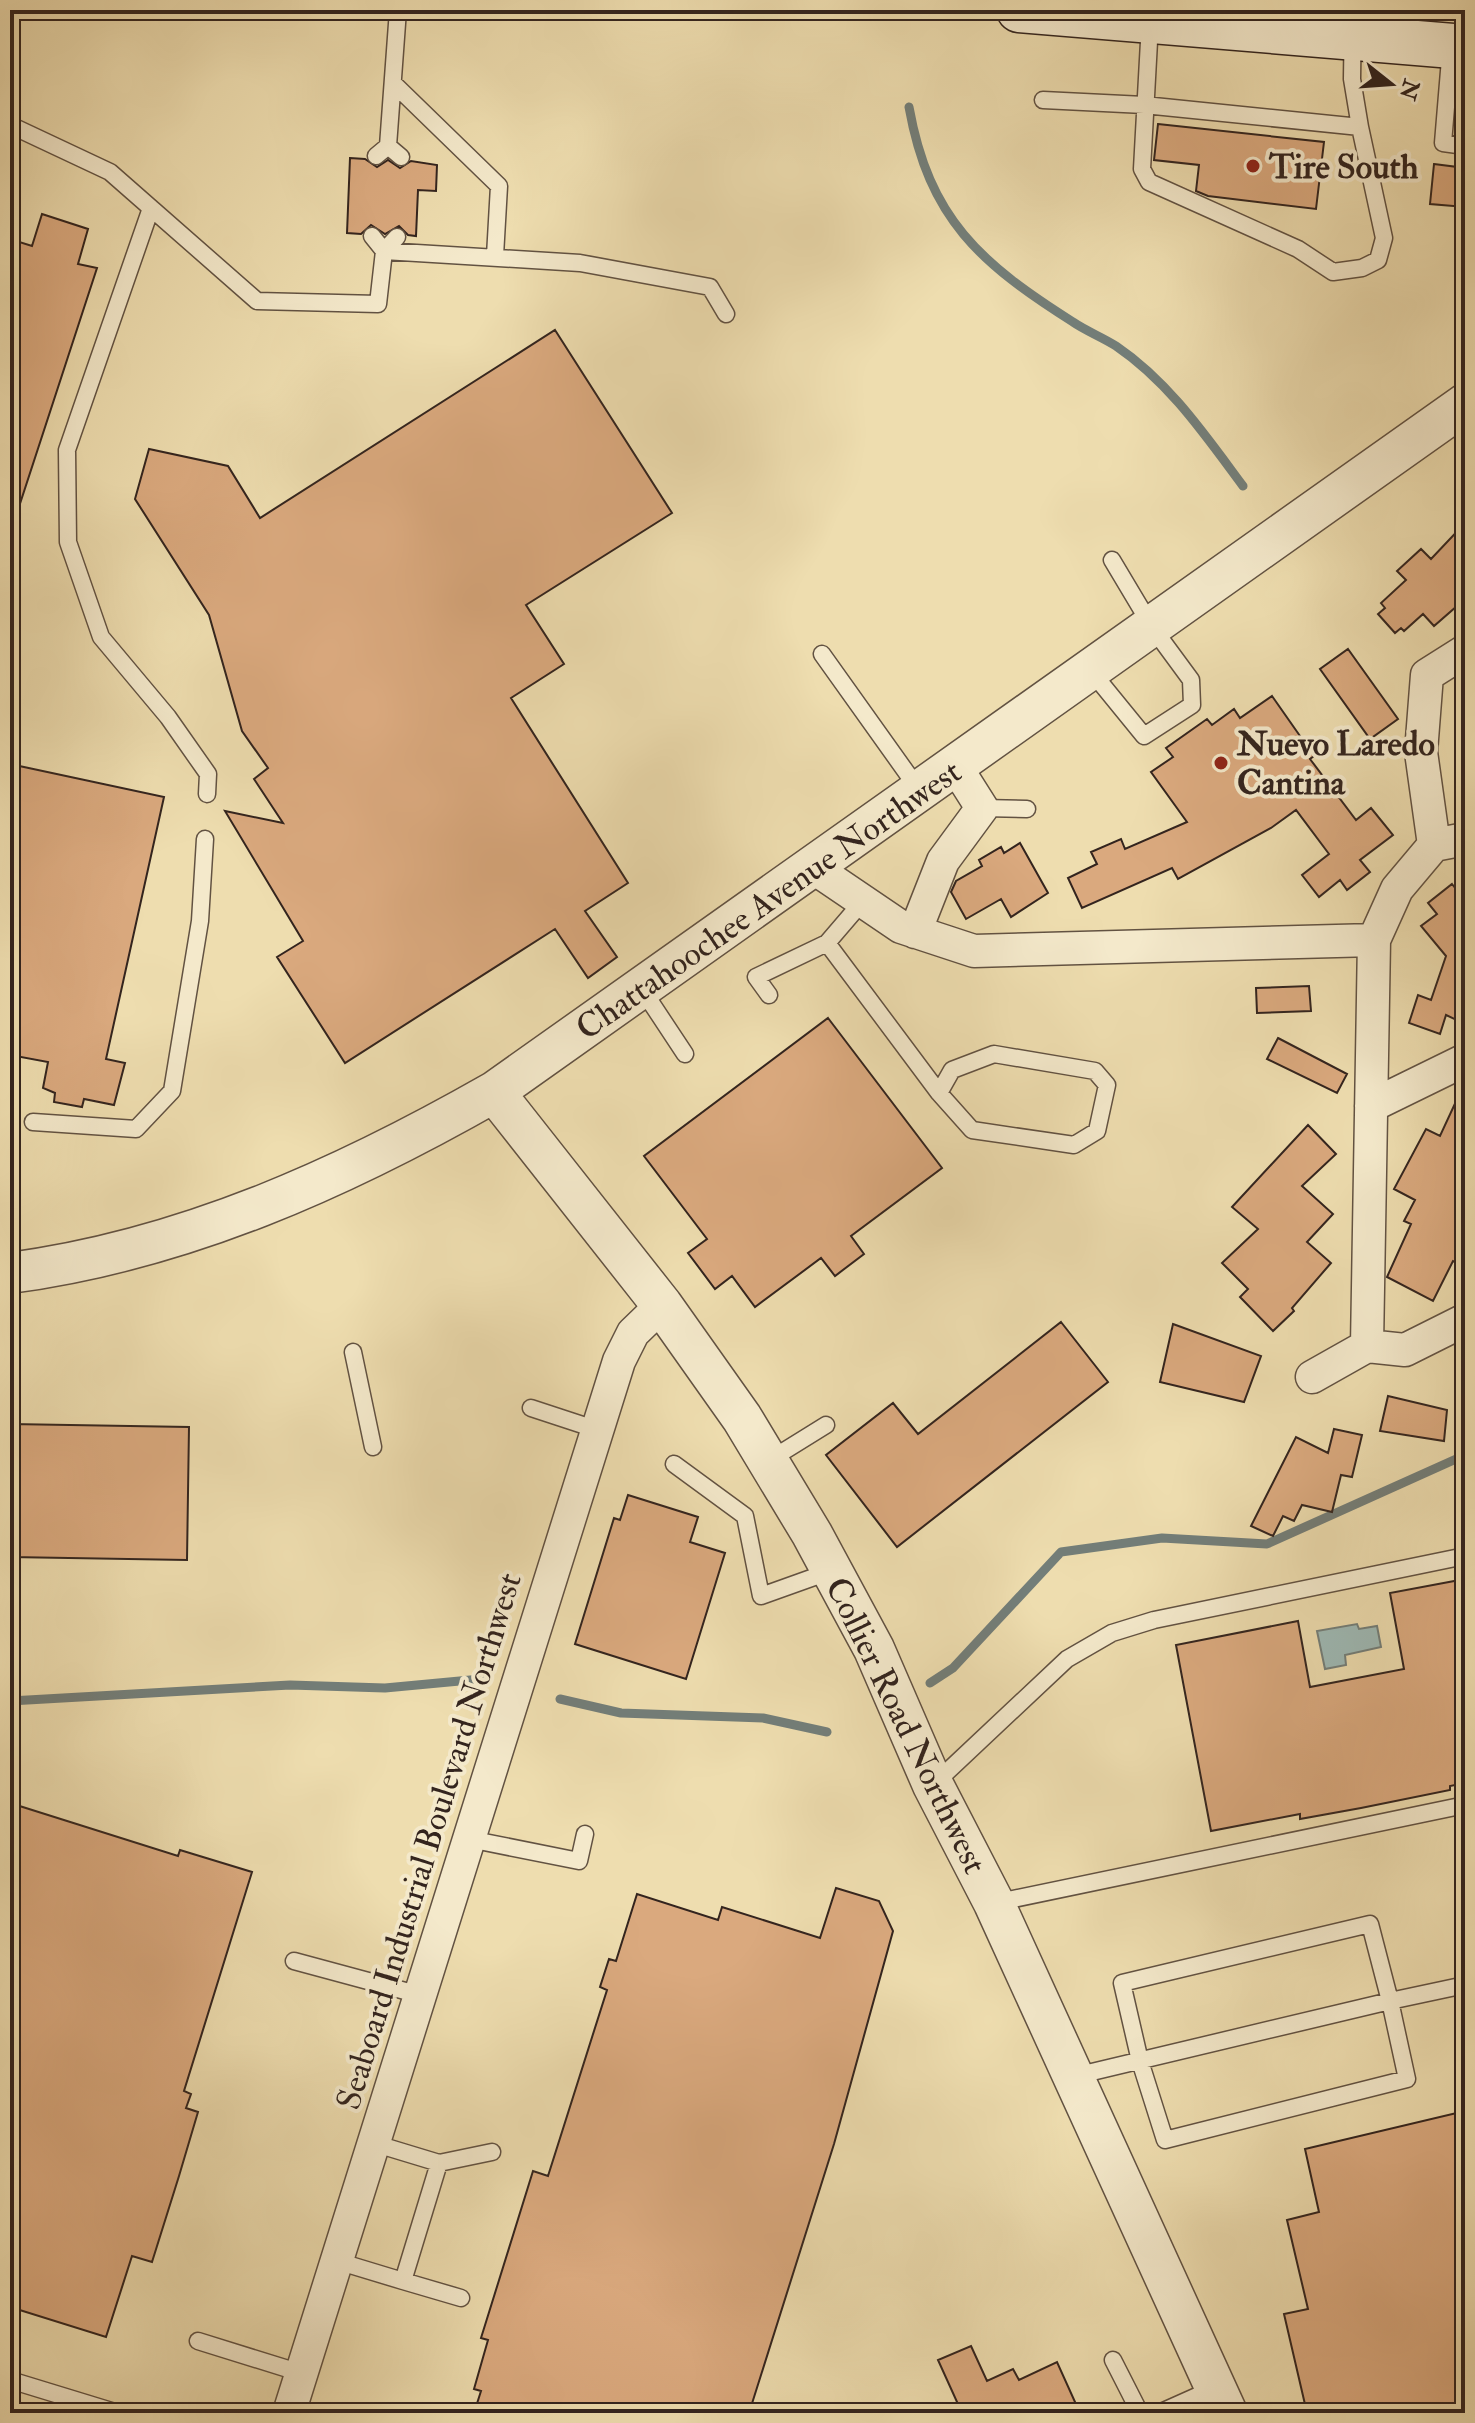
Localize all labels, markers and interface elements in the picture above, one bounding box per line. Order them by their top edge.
north arrow [1351,44,1431,124]
text: N [1393,75,1426,103]
place label: Tire South [1268,146,1419,189]
marker: Tire South [1244,157,1262,175]
place label: Nuevo Laredo Cantina [1236,723,1435,805]
street label: Chattahoochee Avenue Northwest [568,750,970,1050]
marker: Nuevo Laredo Cantina [1212,754,1230,772]
street label: Seaboard Industrial Boulevard Northwest [327,1568,532,2115]
street label: Collier Road Northwest [815,1570,996,1881]

